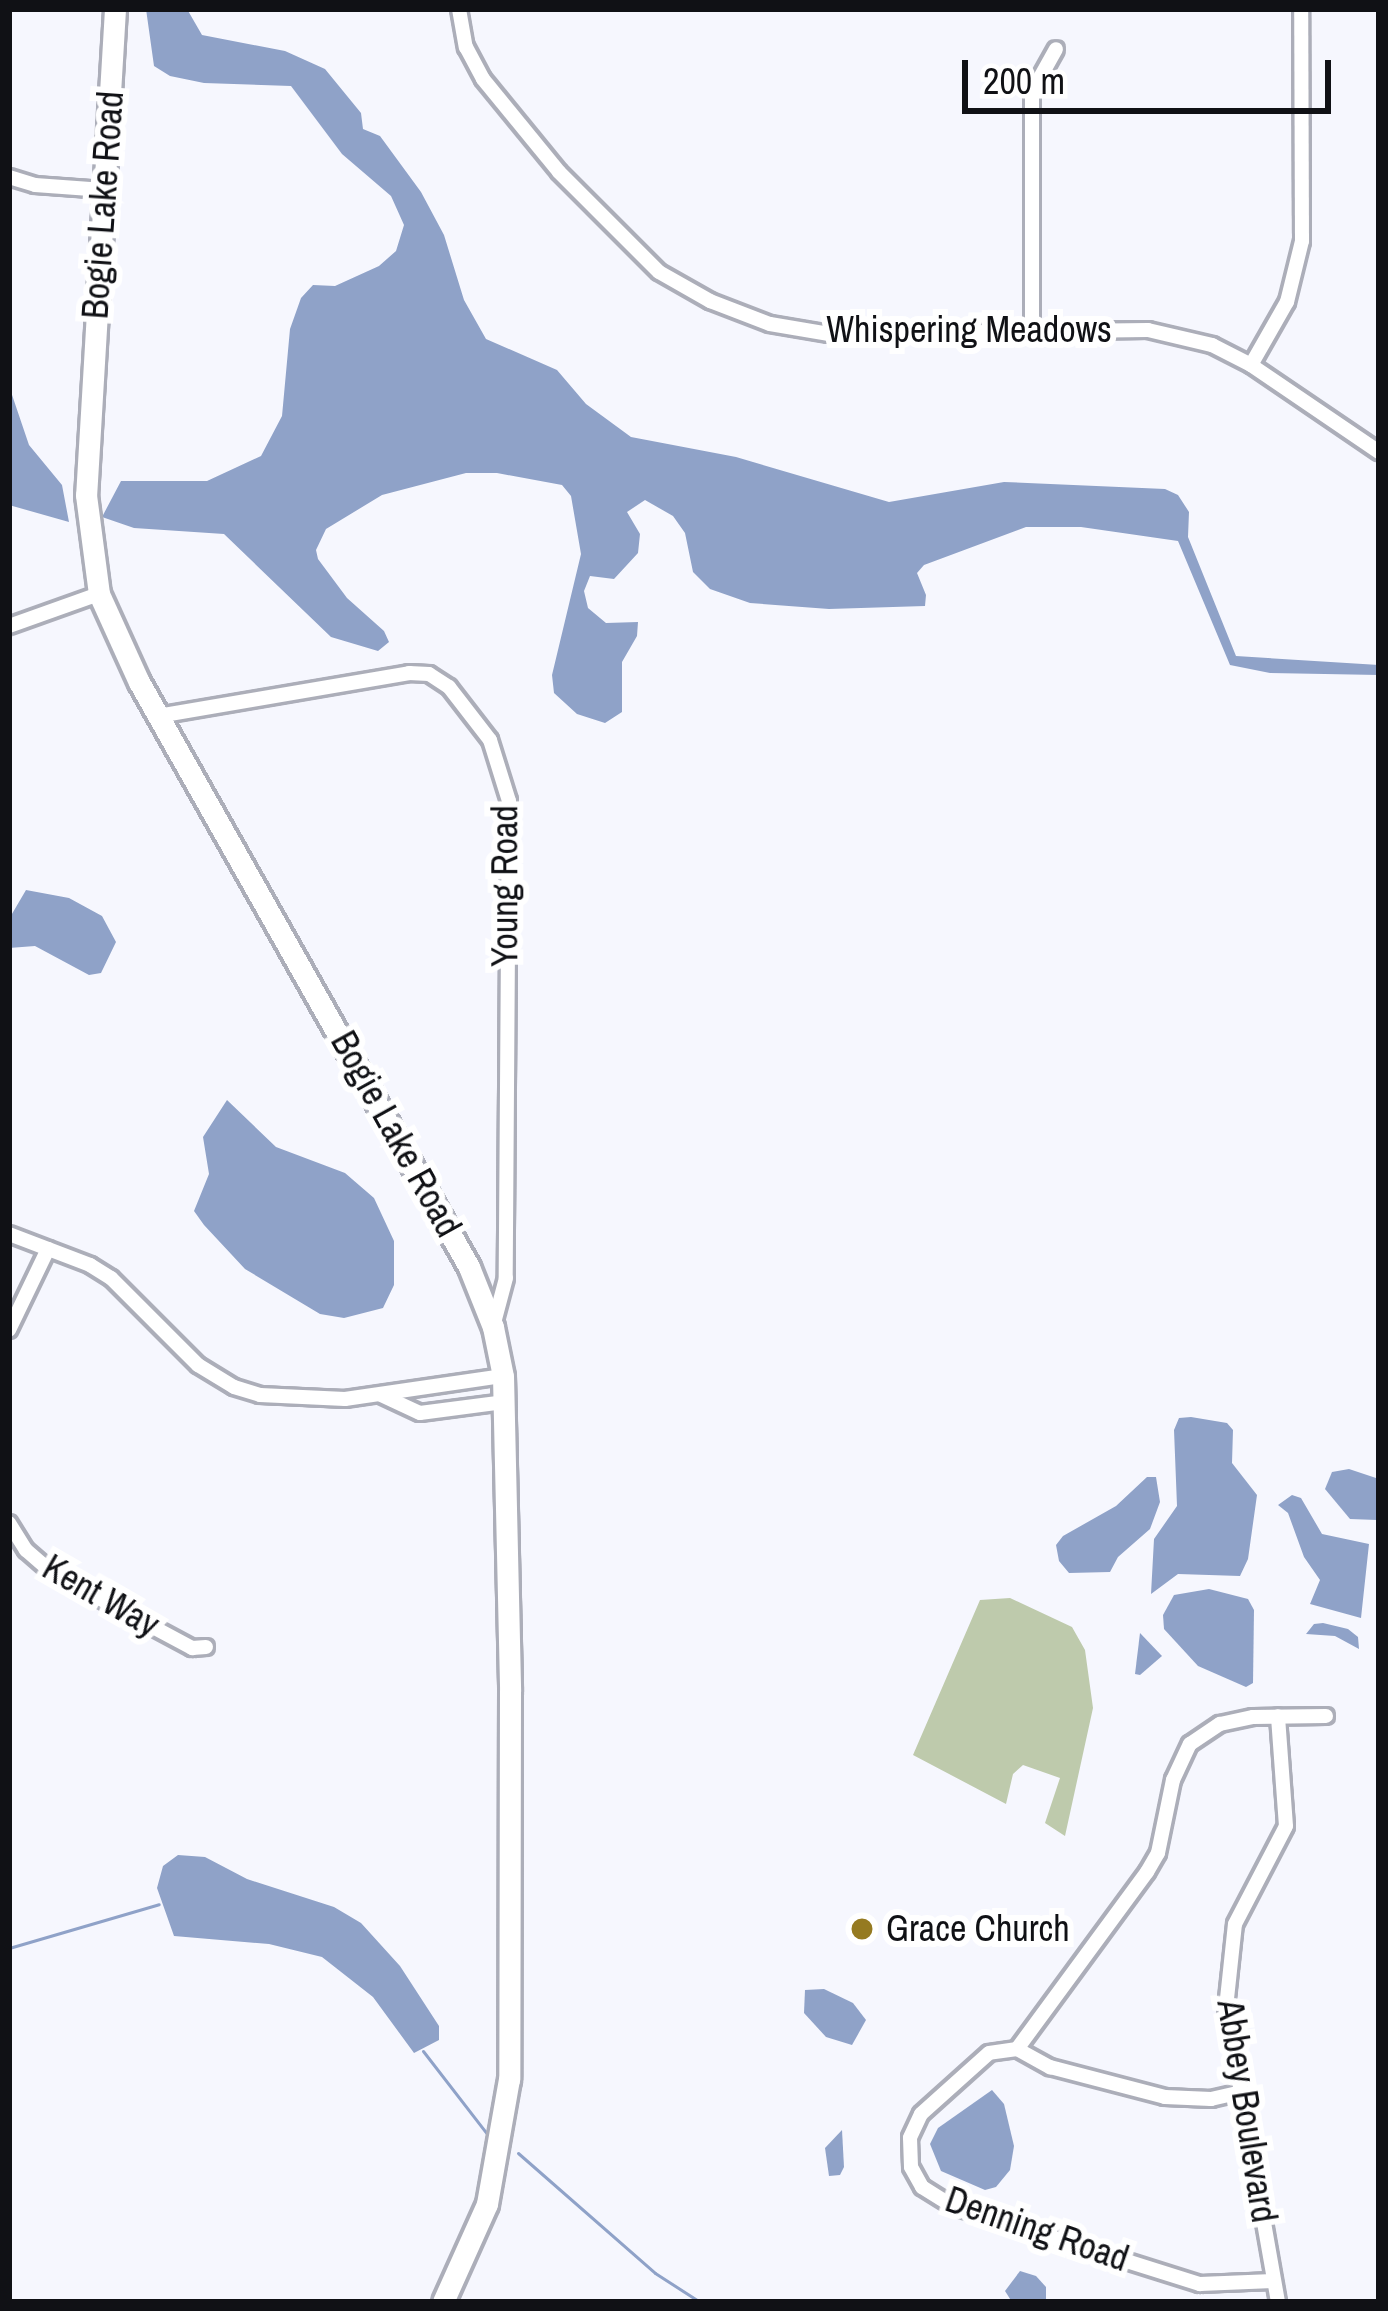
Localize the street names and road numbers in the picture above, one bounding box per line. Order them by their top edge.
street label: Bogie Lake Road [73,90,133,320]
street label: Whispering Meadows [826,308,1112,352]
street label: Young Road [483,805,527,967]
street label: Bogie Lake Road [322,1024,470,1244]
street label: Kent Way [35,1546,167,1646]
street label: Abbey Boulevard [1208,1997,1286,2225]
street label: Denning Road [940,2178,1134,2280]

